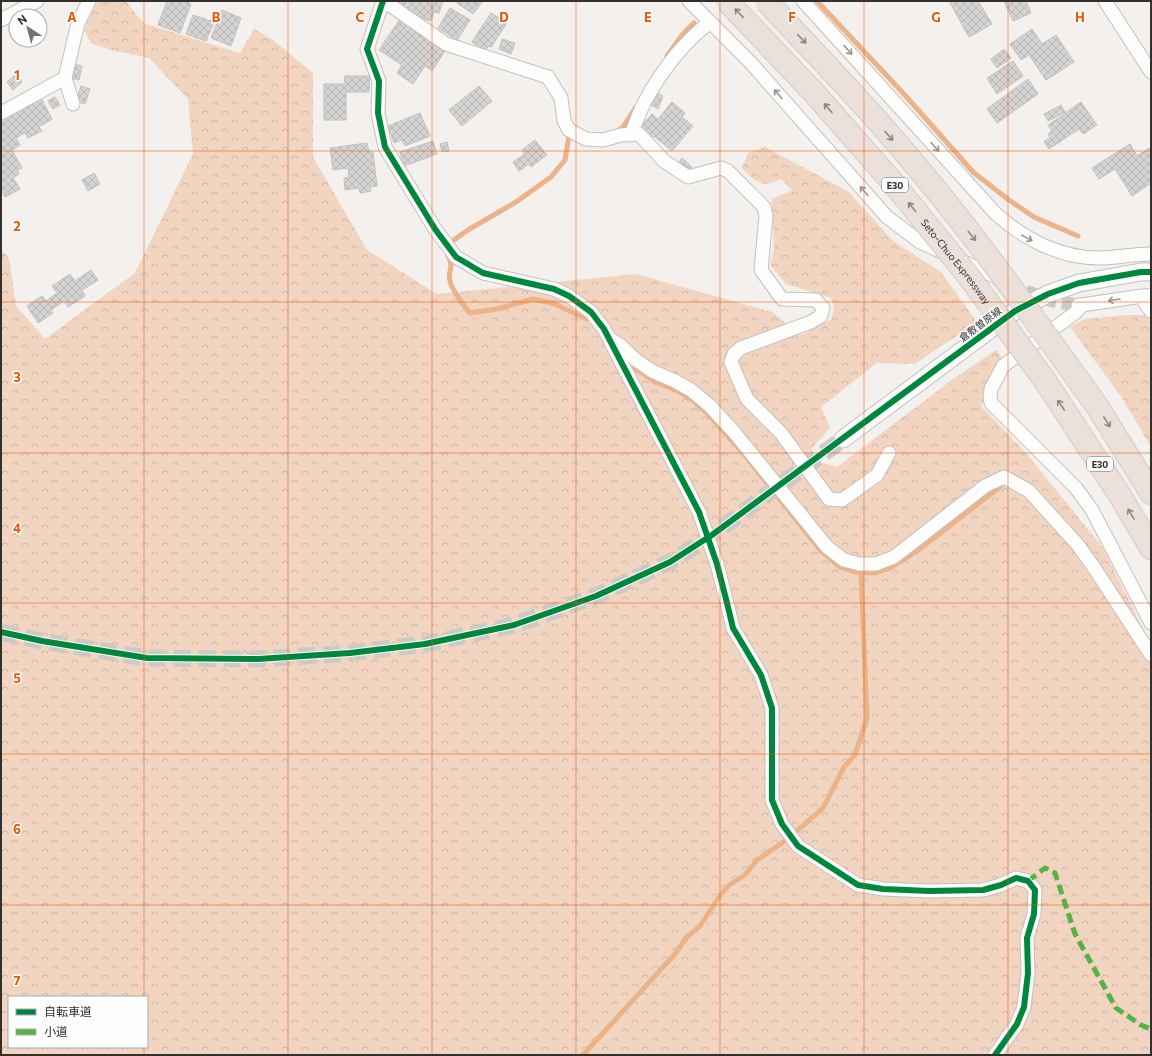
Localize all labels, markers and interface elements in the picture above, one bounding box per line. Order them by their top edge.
north arrow [8,8,48,48]
one-way arrow [734,8,744,18]
text: A [67,9,77,25]
text: B [212,9,221,25]
text: C [356,9,365,25]
text: D [499,9,509,25]
text: E [644,9,652,25]
text: F [788,9,796,25]
text: G [931,9,941,25]
text: H [1075,9,1085,25]
text: N [15,12,29,27]
one-way arrow [797,34,807,44]
one-way arrow [844,45,853,55]
text: 1 [14,67,20,83]
one-way arrow [774,89,783,99]
one-way arrow [823,103,832,113]
one-way arrow [885,130,894,141]
one-way arrow [930,142,939,153]
road number: E30 [882,178,908,192]
one-way arrow [860,186,869,196]
one-way arrow [908,201,917,212]
street label: Seto-Chuo Expressway [919,217,993,306]
text: 2 [13,218,21,234]
one-way arrow [968,231,976,242]
one-way arrow [1021,234,1033,242]
one-way arrow [1108,296,1121,304]
street label: 倉敷曽原線 [956,304,1004,344]
text: 3 [13,369,21,385]
one-way arrow [1057,400,1065,411]
one-way arrow [1103,416,1111,427]
road number: E30 [1087,457,1113,471]
one-way arrow [1126,508,1134,520]
text: 4 [13,520,21,536]
text: 5 [13,670,21,686]
text: 6 [13,821,21,837]
text: 7 [13,972,21,988]
legend [8,996,148,1048]
text: 自転車道 [44,1004,92,1018]
text: 小道 [44,1024,68,1038]

